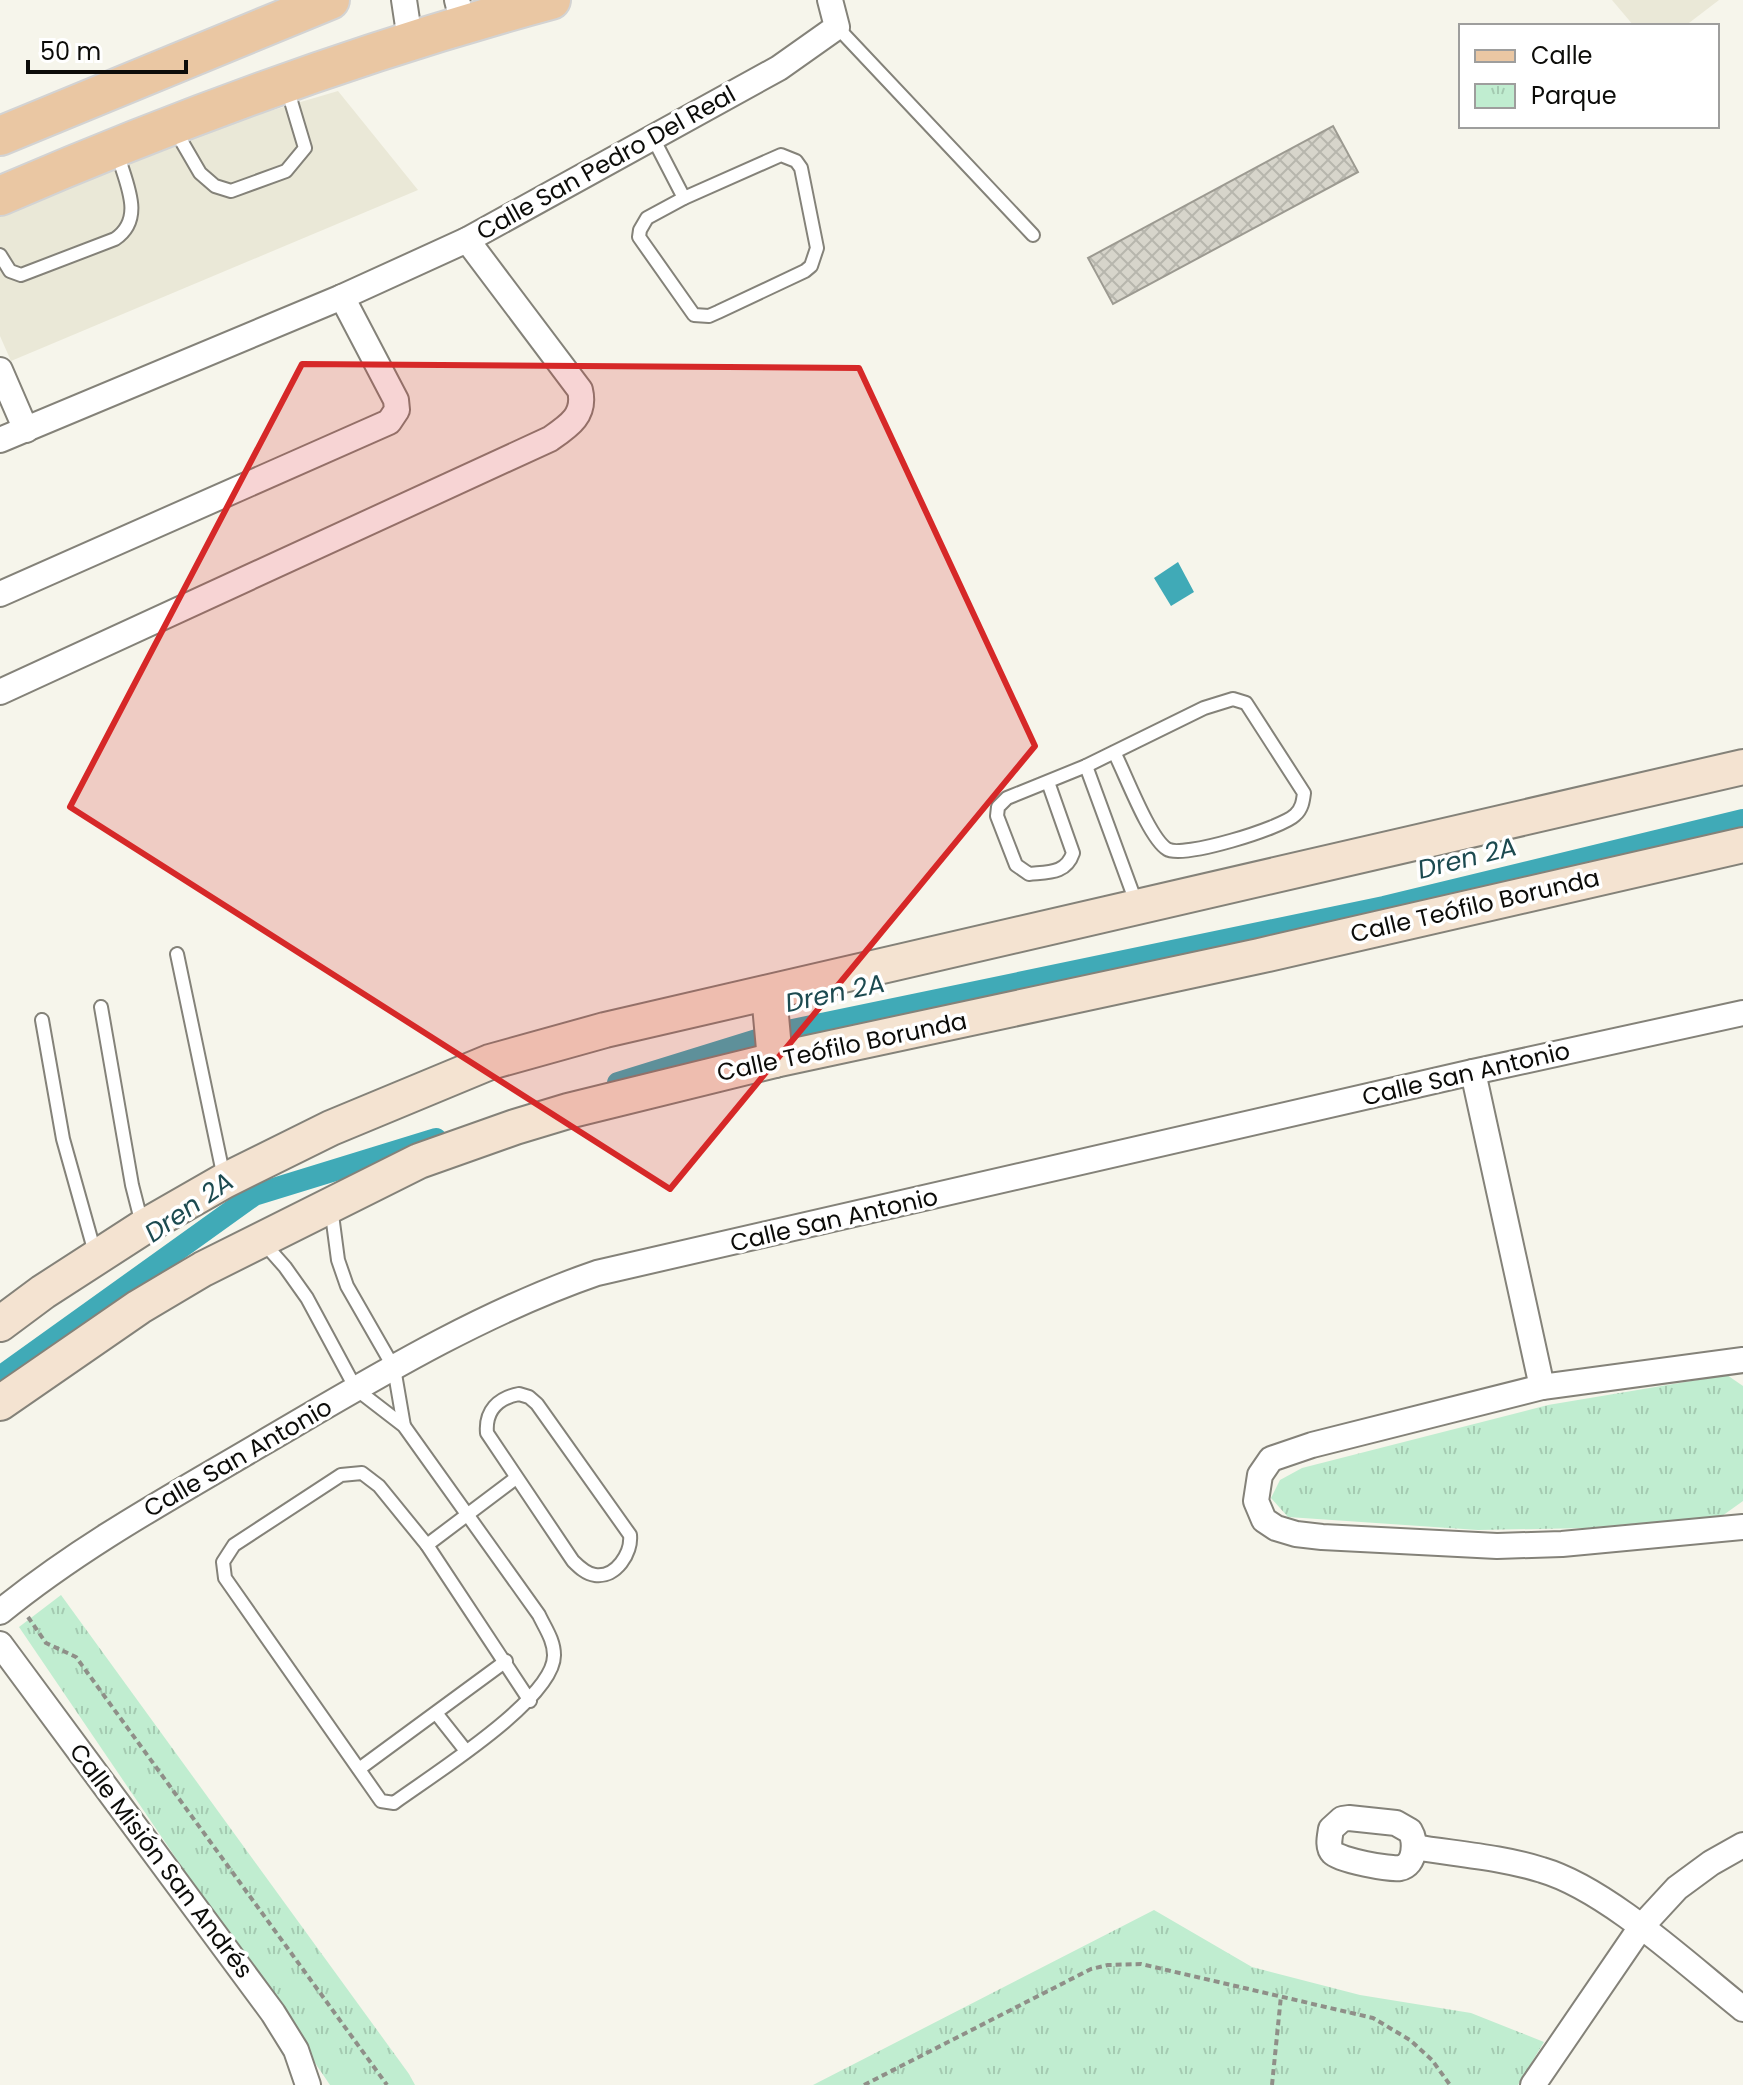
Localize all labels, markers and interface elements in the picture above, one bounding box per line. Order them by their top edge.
scale bar [28,24,186,74]
legend [1459,24,1719,128]
text: 50 m [40,35,101,68]
text: Calle [1531,39,1592,72]
street label: Calle San Pedro Del Real [470,77,741,248]
text: Parque [1531,79,1617,112]
water label: Dren 2A [1414,828,1520,888]
street label: Calle Teófilo Borunda [1347,861,1603,950]
water label: Dren 2A [782,965,888,1021]
street label: Calle Teófilo Borunda [714,1004,970,1089]
street label: Calle San Antonio [1359,1034,1573,1113]
water label: Dren 2A [137,1163,241,1251]
street label: Calle San Antonio [727,1180,941,1259]
street label: Calle San Antonio [138,1390,338,1525]
street label: Calle Misión San Andrés [62,1736,261,1985]

